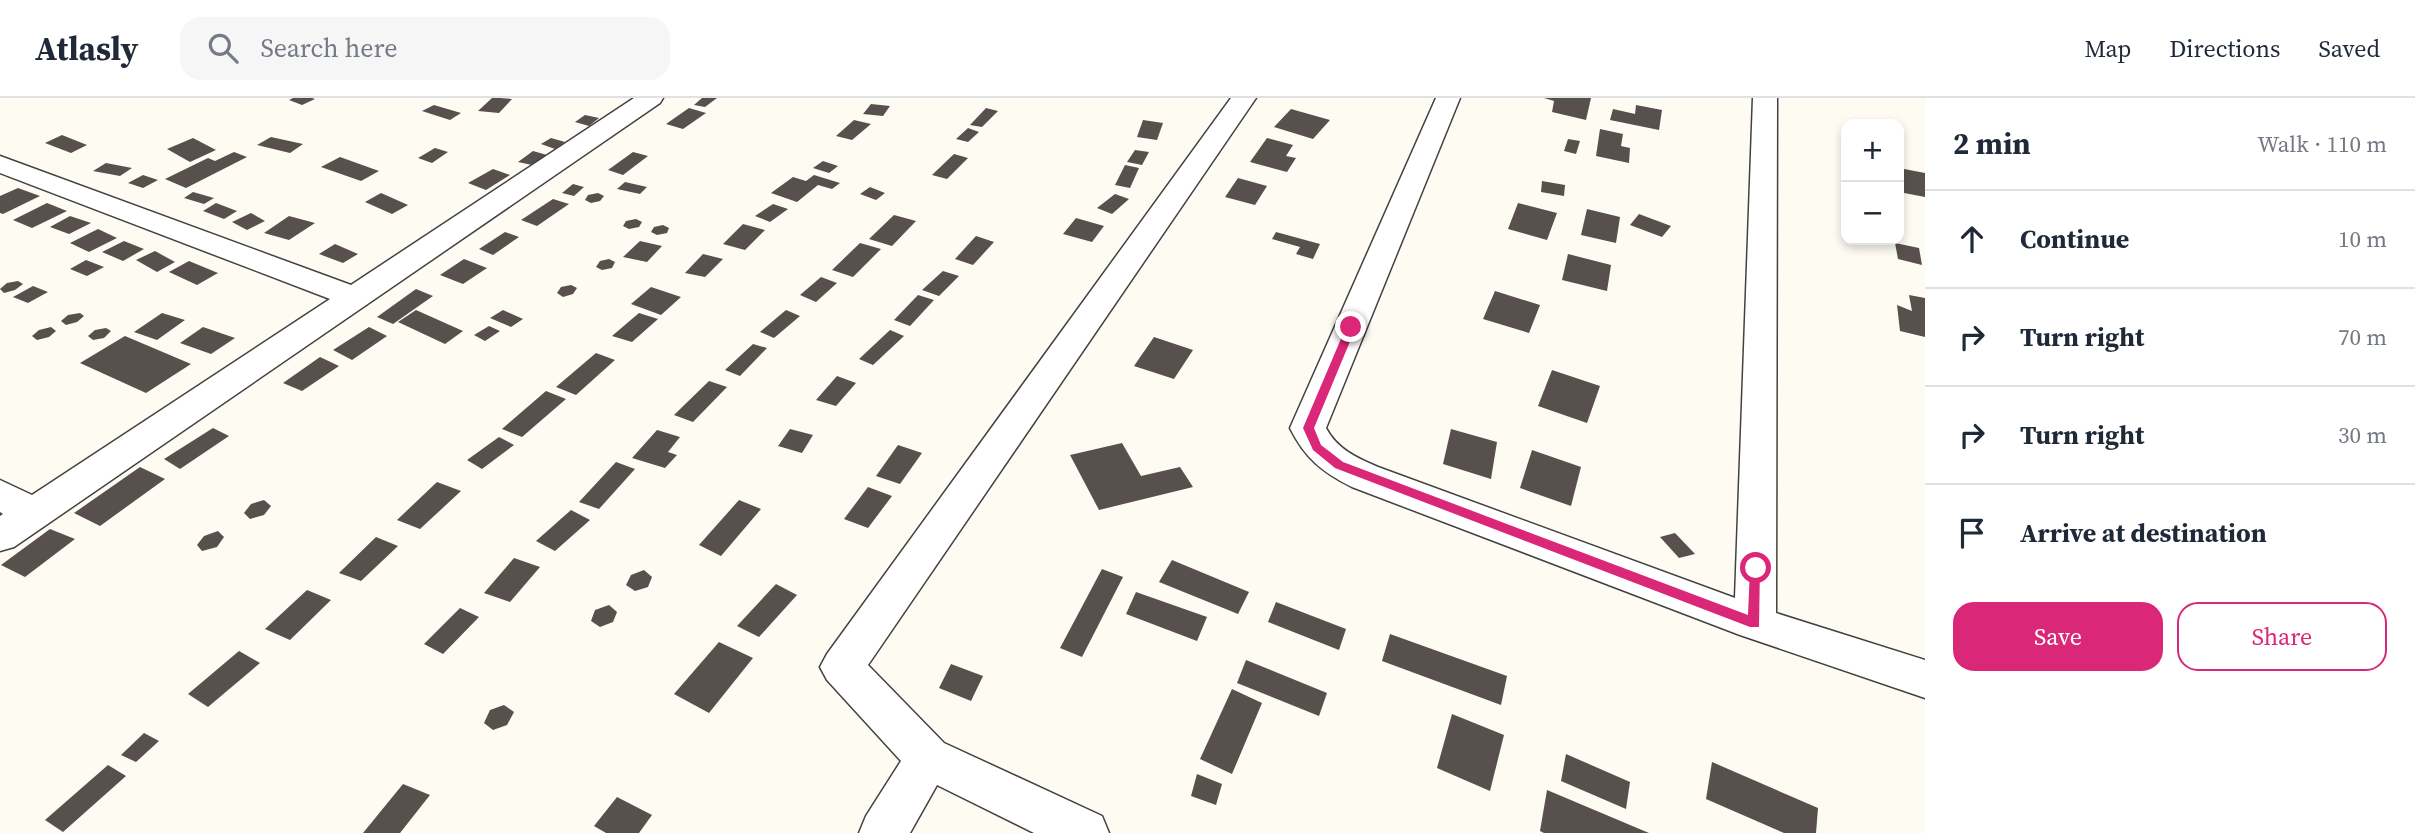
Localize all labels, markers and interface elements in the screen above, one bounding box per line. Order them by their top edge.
search box [180,17,670,80]
text: Atlasly [35,26,138,71]
icon: search [204,29,242,67]
text: Search here [260,30,398,66]
text: Map [2084,32,2131,65]
text: Directions [2169,32,2280,65]
text: Saved [2318,32,2380,65]
map controls [1841,119,1904,245]
button: + [1841,119,1904,182]
text: 2 min [1953,123,2031,164]
text: Walk · 110 m [2257,128,2387,160]
button: − [1841,182,1904,245]
icon: ahead [1953,220,1991,258]
text: Continue [2020,221,2129,257]
text: 10 m [2338,223,2387,255]
route end [1335,311,1366,342]
icon: right [1953,318,1991,356]
text: Turn right [2020,319,2144,355]
text: 70 m [2338,321,2387,353]
icon: right [1953,416,1991,454]
text: Turn right [2020,417,2144,453]
text: 30 m [2338,419,2387,451]
icon: arrive [1953,514,1991,552]
text: Arrive at destination [2020,515,2267,551]
route start [1740,552,1771,583]
button: Save [1953,602,2163,671]
button: Share [2177,602,2387,671]

